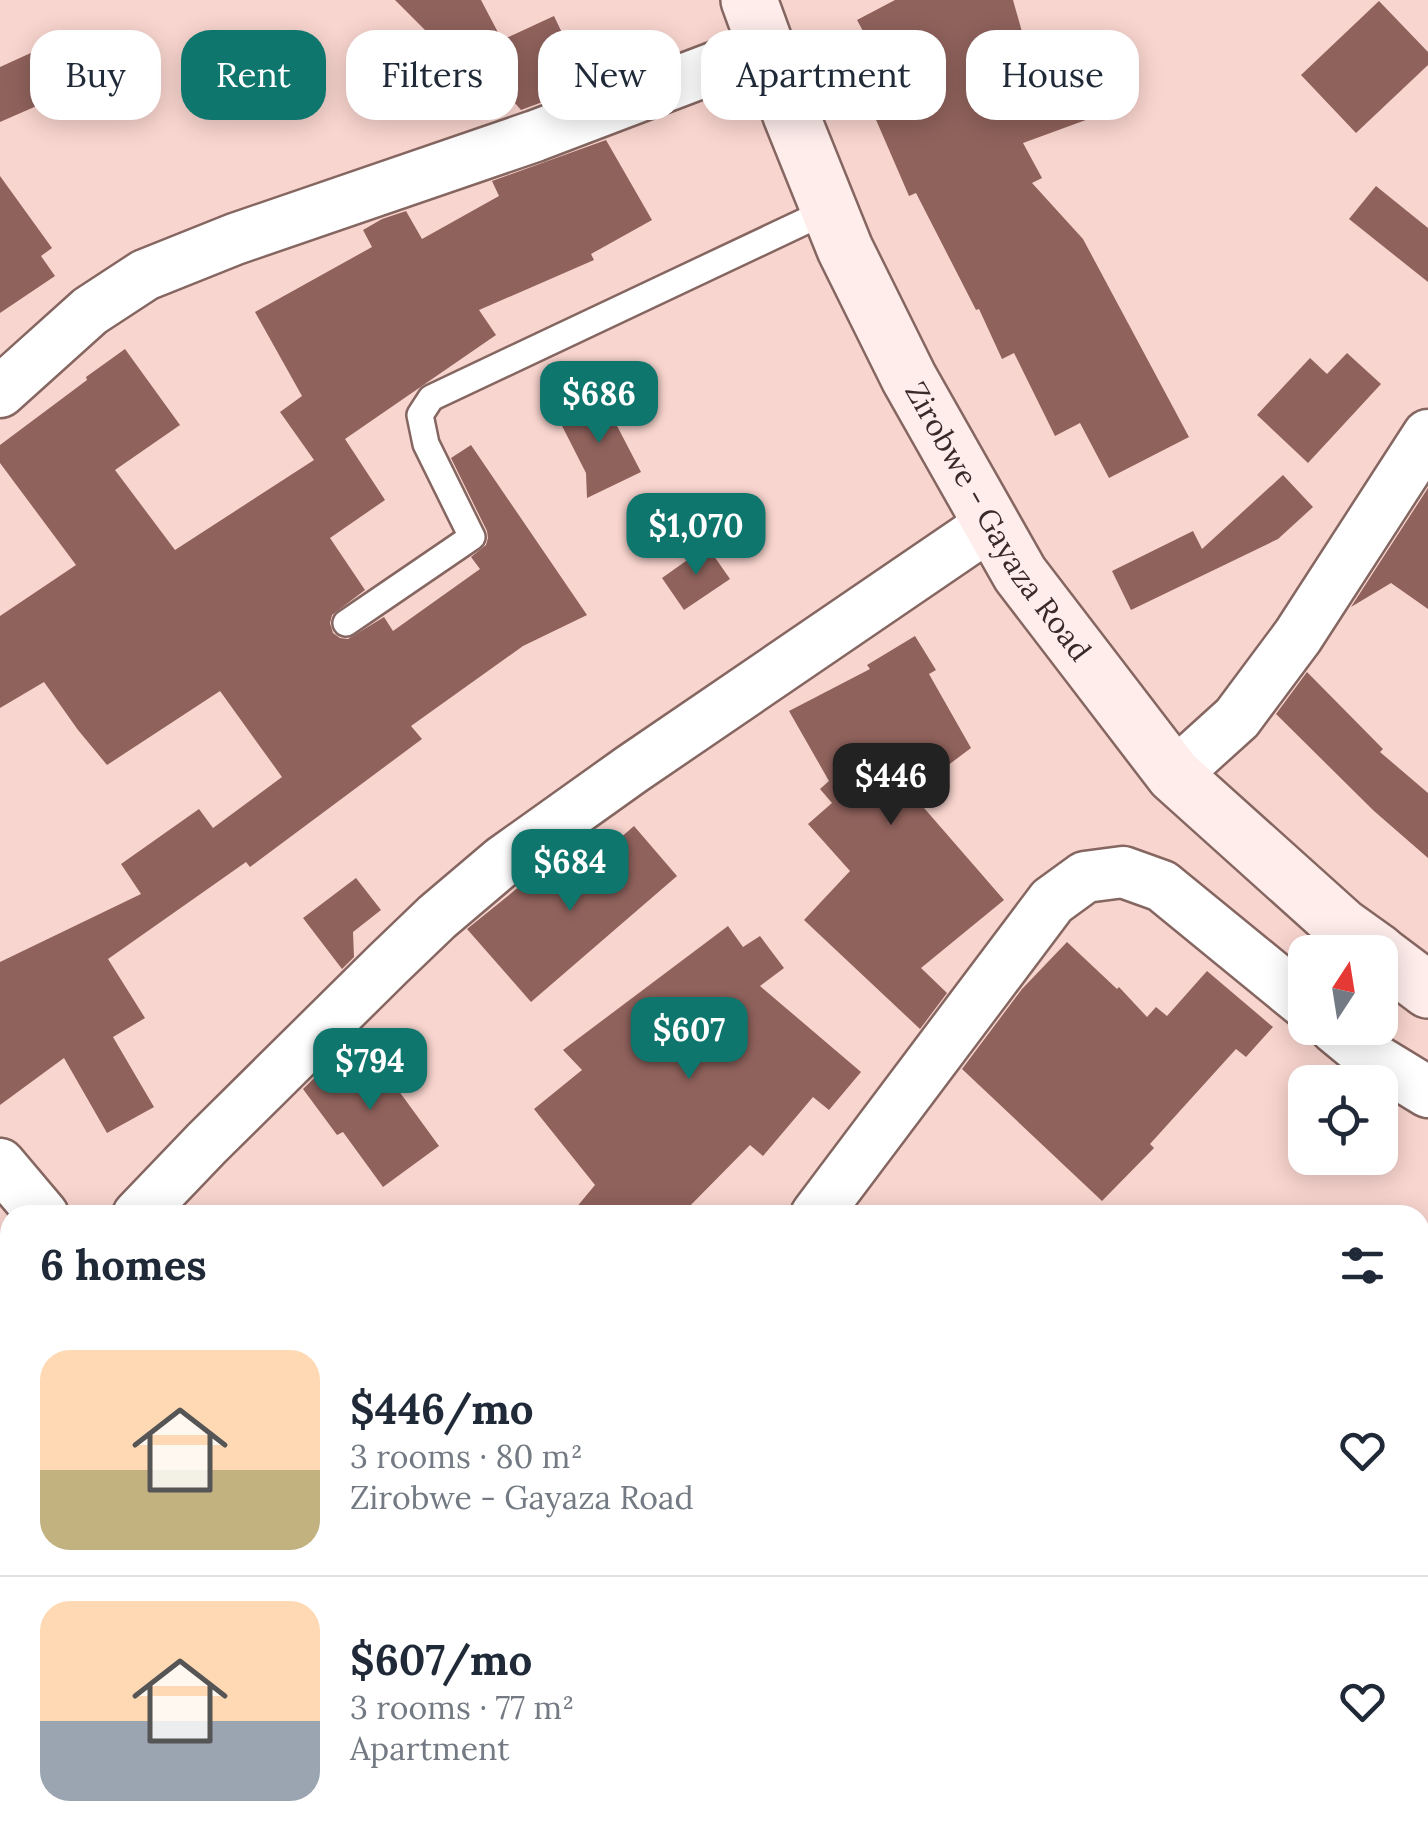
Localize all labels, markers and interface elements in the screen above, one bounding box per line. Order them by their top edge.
chip: Buy [30,30,161,120]
chip: Rent [181,30,326,120]
chip: Filters [346,30,518,120]
chip: New [538,30,681,120]
chip: Apartment [701,30,946,120]
chip: House [966,30,1139,120]
pin: $686 [540,361,658,446]
text: $686 [562,373,636,414]
street label: Zirobwe - Gayaza Road [897,375,1100,668]
pin: $1,070 [615,493,777,578]
text: $1,070 [648,505,744,546]
pin: $446 [832,743,950,828]
text: $446 [855,755,927,796]
pin: $684 [511,829,629,914]
text: $684 [533,841,607,882]
north arrow [1288,935,1398,1045]
map controls [1288,935,1398,1175]
pin: $607 [630,997,748,1082]
text: $607 [653,1009,725,1050]
pin: $794 [311,1028,429,1113]
text: $794 [335,1040,405,1081]
button: locate [1288,1065,1398,1175]
text: 6 homes [40,1238,207,1292]
icon: filters [1335,1238,1390,1293]
text: $446/mo [350,1382,534,1436]
icon: home [120,1390,240,1510]
icon: heart [1335,1423,1390,1478]
text: 3 rooms · 80 m² [350,1436,583,1477]
text: Zirobwe - Gayaza Road [350,1477,694,1518]
text: $607/mo [350,1633,532,1687]
icon: home [120,1641,240,1761]
icon: heart [1335,1674,1390,1729]
text: 3 rooms · 77 m² [350,1687,574,1728]
text: Apartment [350,1728,510,1769]

